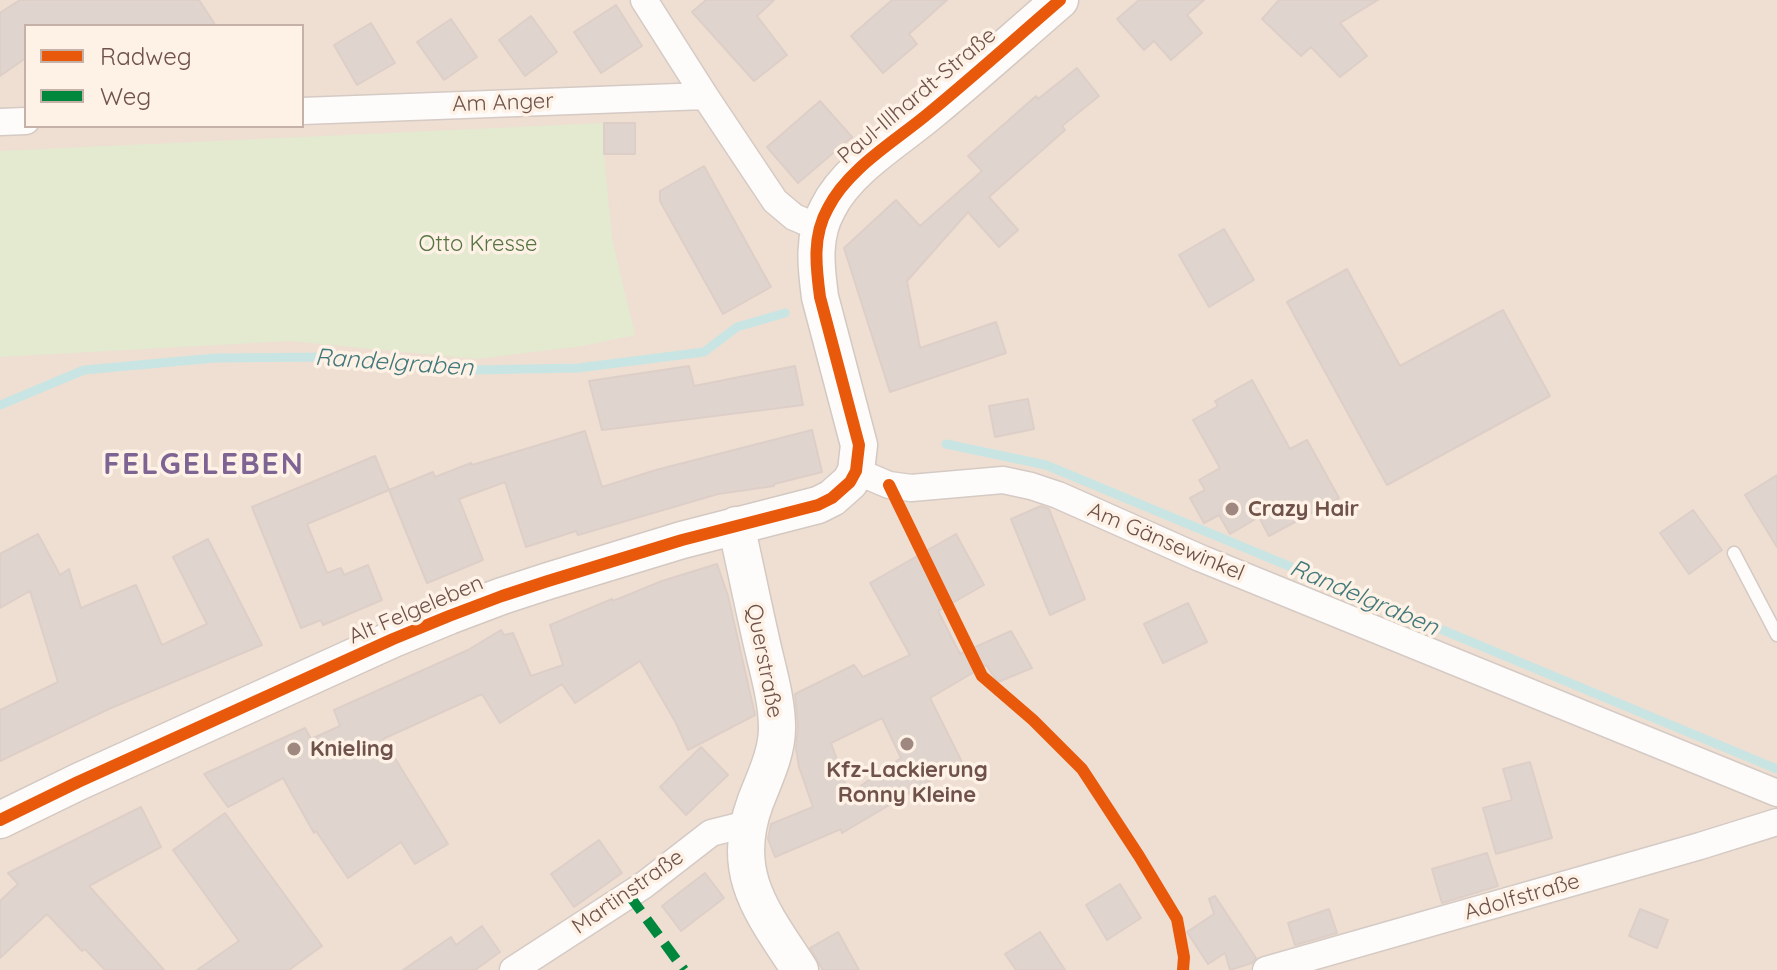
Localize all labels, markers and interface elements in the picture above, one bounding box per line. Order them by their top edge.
street label: Paul-Illhardt-Straße [833,22,1001,170]
legend [24,24,304,128]
text: Radweg [100,41,192,71]
text: Weg [100,81,151,111]
street label: Am Anger [452,88,554,118]
park label: Otto Kresse [418,231,538,257]
water label: Randelgraben [314,343,474,383]
district label: FELGELEBEN [103,447,305,483]
place label: Crazy Hair [1248,496,1359,522]
street label: Am Gänsewinkel [1084,497,1248,587]
marker: Crazy Hair [1223,500,1241,518]
water label: Randelgraben [1285,554,1443,642]
street label: Alt Felgeleben [345,570,487,650]
street label: Querstraße [740,602,788,720]
marker: Kfz-Lackierung Ronny Kleine [898,735,916,753]
place label: Knieling [310,736,394,762]
marker: Knieling [285,740,303,758]
place label: Kfz-Lackierung Ronny Kleine [826,757,988,808]
street label: Martinstraße [567,844,689,940]
street label: Adolfstraße [1461,868,1583,926]

